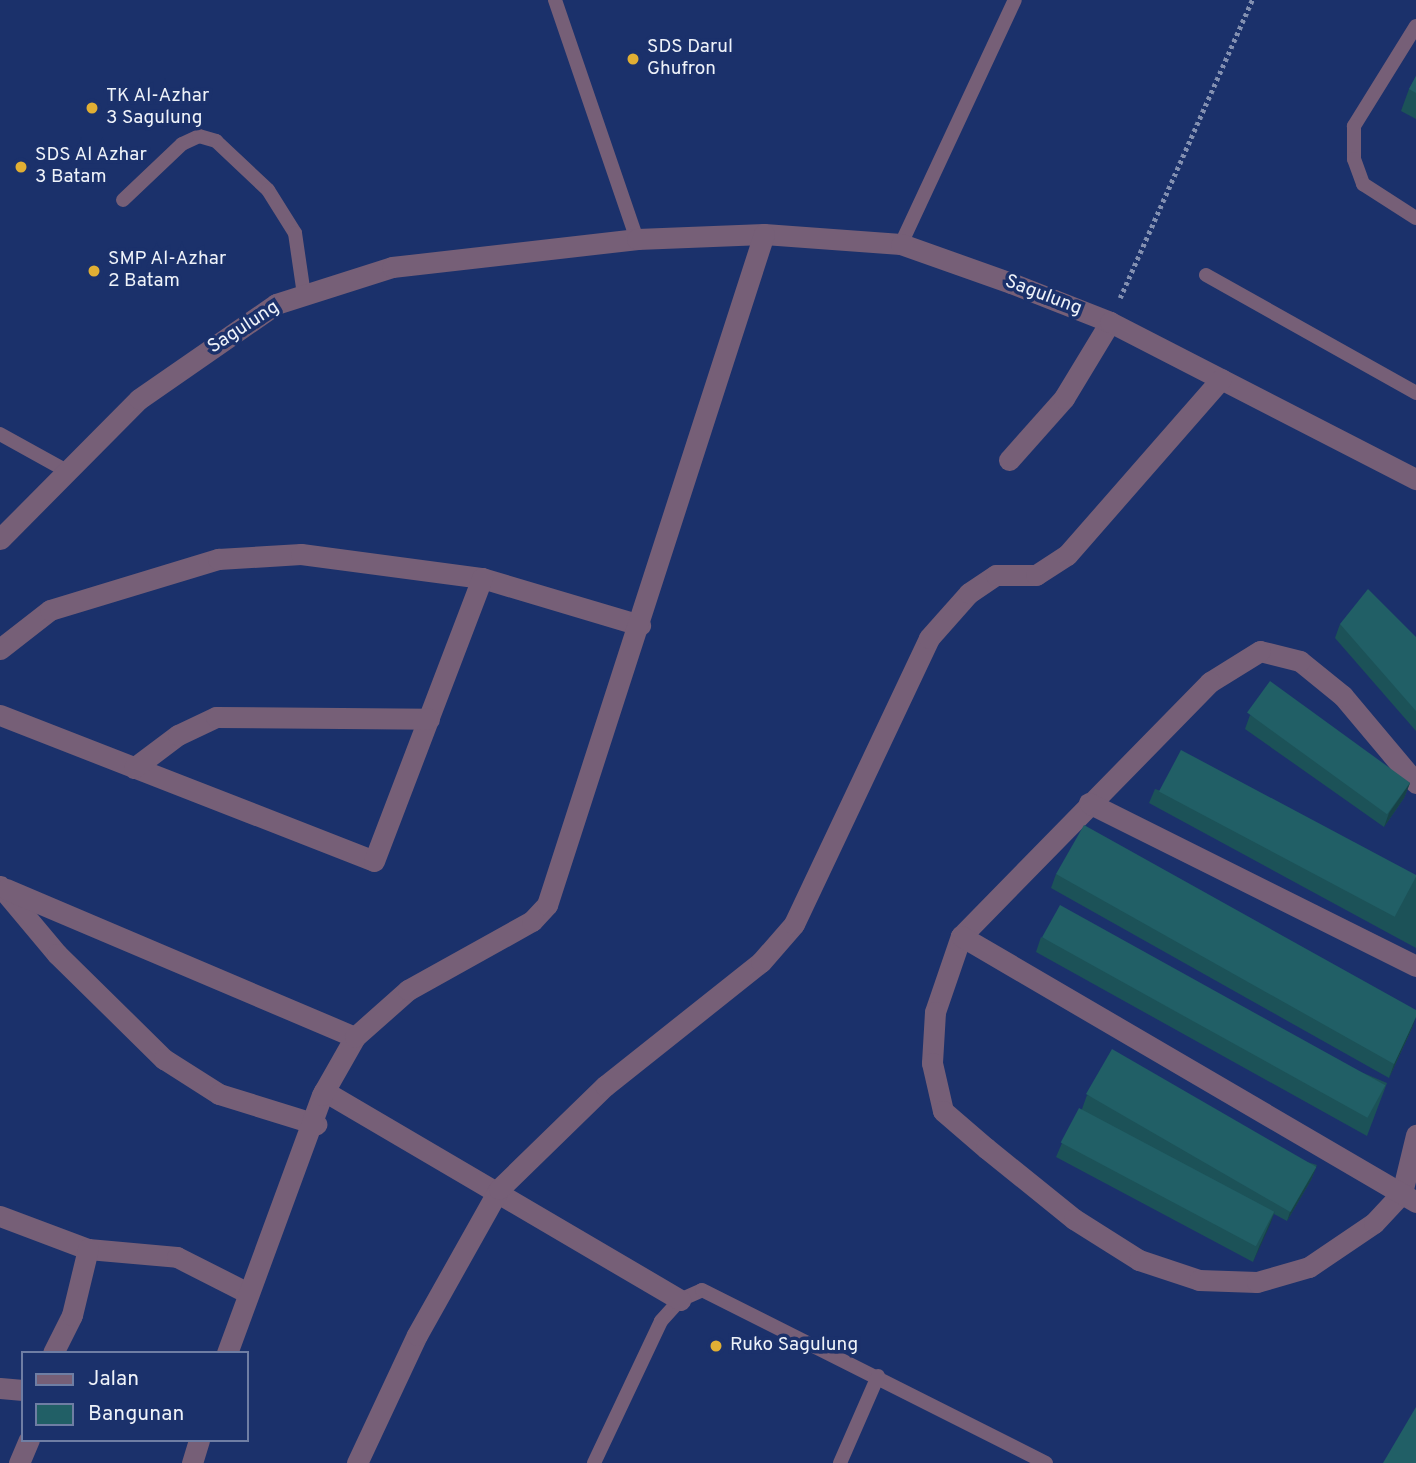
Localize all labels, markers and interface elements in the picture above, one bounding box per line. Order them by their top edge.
place label: SDS Darul Ghufron [647,37,733,81]
marker: SDS Darul Ghufron [625,51,641,67]
place label: TK Al-Azhar 3 Sagulung [106,86,210,130]
marker: TK Al-Azhar 3 Sagulung [84,100,100,116]
place label: SDS Al Azhar 3 Batam [35,145,148,189]
marker: SDS Al Azhar 3 Batam [13,159,29,175]
place label: SMP Al-Azhar 2 Batam [108,249,227,293]
marker: SMP Al-Azhar 2 Batam [86,263,102,279]
street label: Sagulung [1001,271,1085,321]
street label: Sagulung [204,297,284,359]
place label: Ruko Sagulung [730,1335,858,1357]
marker: Ruko Sagulung [708,1338,724,1354]
legend [21,1351,248,1442]
text: Jalan [88,1366,139,1393]
text: Bangunan [88,1401,184,1428]

